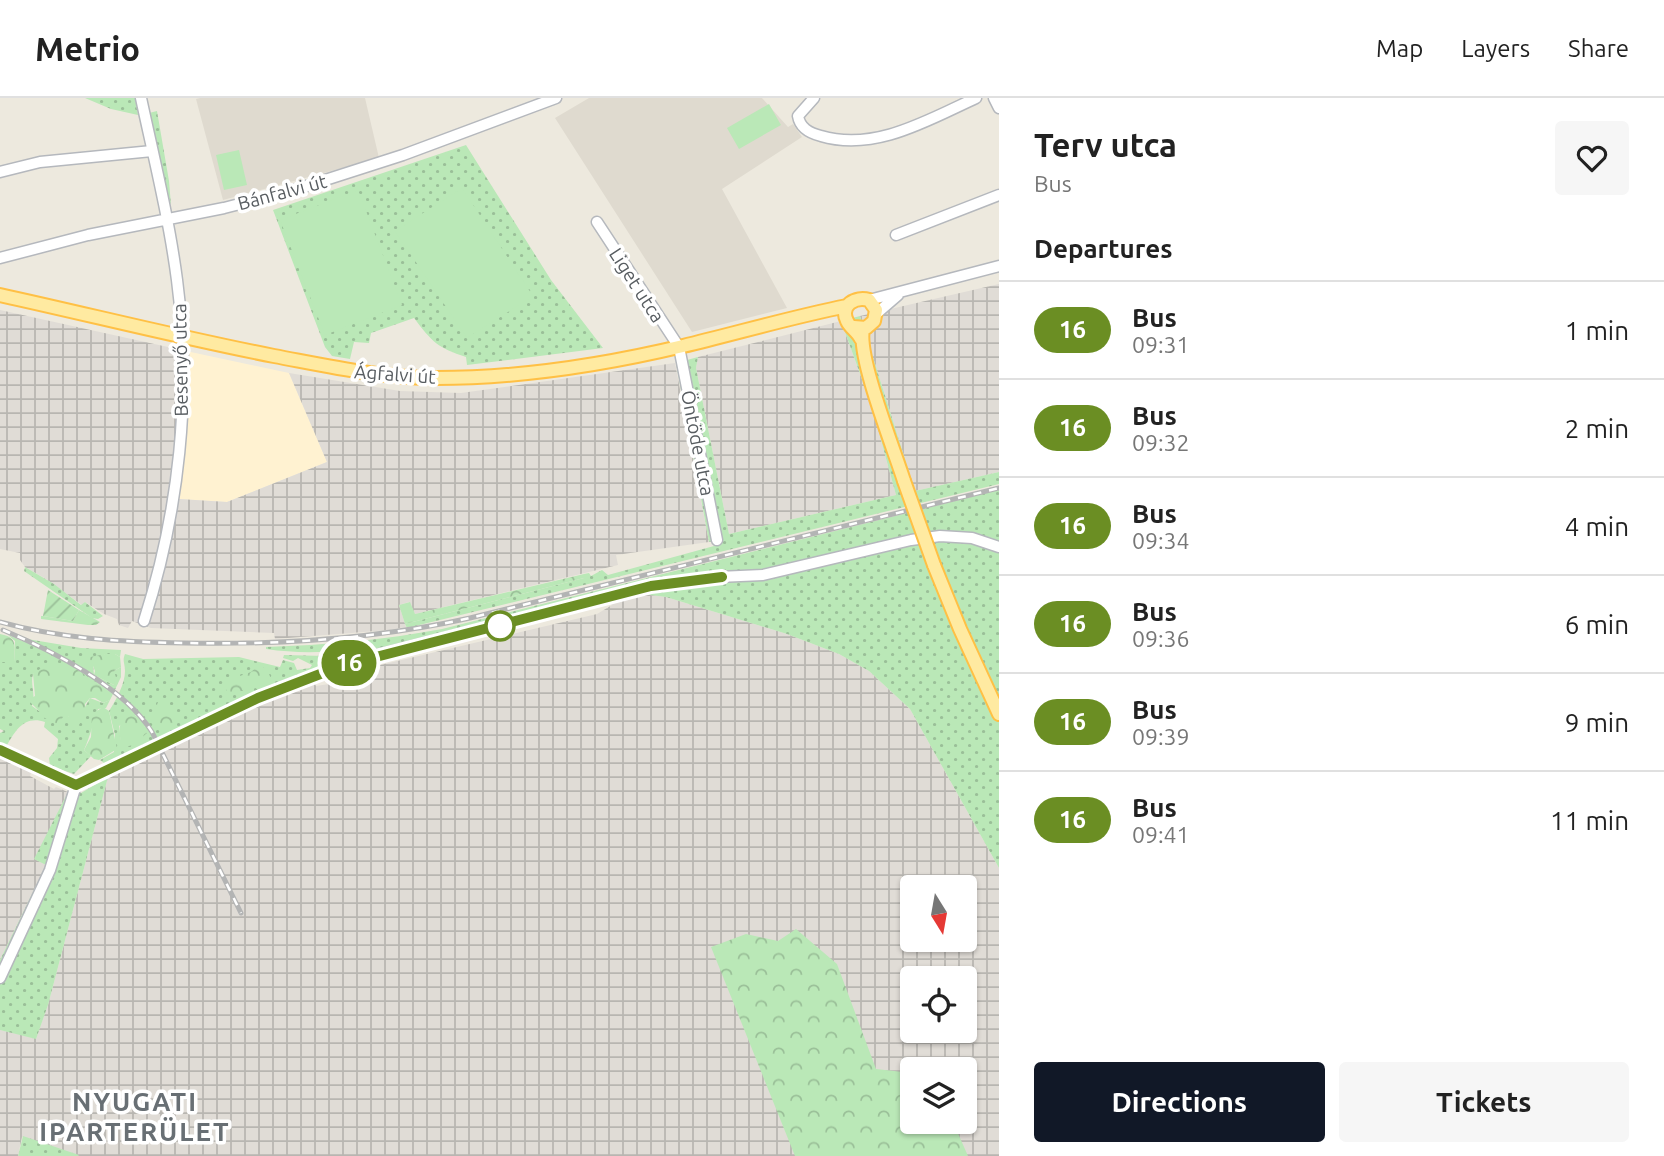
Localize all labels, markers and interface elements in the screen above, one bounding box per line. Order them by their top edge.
text: Metrio [35,30,140,67]
text: Map [1376,35,1423,62]
text: Layers [1461,35,1530,62]
text: Share [1568,35,1629,62]
button: heart [1555,121,1629,195]
text: Terv utca [1034,126,1177,163]
street label: Bánfalvi út [235,169,329,214]
text: Bus [1034,171,1072,196]
text: Departures [1034,234,1172,263]
street label: Liget utca [605,244,669,326]
street label: Besenyő utca [168,303,192,417]
text: Bus [1132,303,1177,332]
text: 16 [1059,316,1086,343]
text: 1 min [1565,316,1629,345]
text: 09:31 [1132,332,1190,357]
street label: Ágfalvi út [353,360,437,388]
street label: Öntöde utca [677,388,719,498]
text: Bus [1132,401,1177,430]
text: 16 [1059,414,1086,441]
text: 2 min [1565,414,1629,443]
text: 09:32 [1132,430,1190,455]
text: Bus [1132,499,1177,528]
text: 16 [1059,512,1086,539]
text: 4 min [1565,512,1629,541]
text: 09:34 [1132,528,1190,553]
text: Bus [1132,597,1177,626]
text: 16 [1059,610,1086,637]
text: 6 min [1565,610,1629,639]
unlabelled marker [485,611,515,641]
text: 09:36 [1132,626,1190,651]
line badge: 16 [318,640,380,686]
text: 16 [335,649,363,676]
text: Bus [1132,695,1177,724]
text: 16 [1059,708,1086,735]
text: 9 min [1565,708,1629,737]
text: 09:39 [1132,724,1190,749]
text: Bus [1132,793,1177,822]
text: 16 [1059,806,1086,833]
text: 11 min [1550,806,1629,835]
text: 09:41 [1132,822,1190,847]
north arrow [900,875,976,952]
map controls [900,875,977,1134]
button: locate [900,966,977,1043]
button: layers [900,1057,977,1134]
button: Directions [1034,1062,1325,1142]
button: Tickets [1339,1062,1629,1142]
district label: NYUGATI IPARTERÜLET [39,1087,231,1146]

